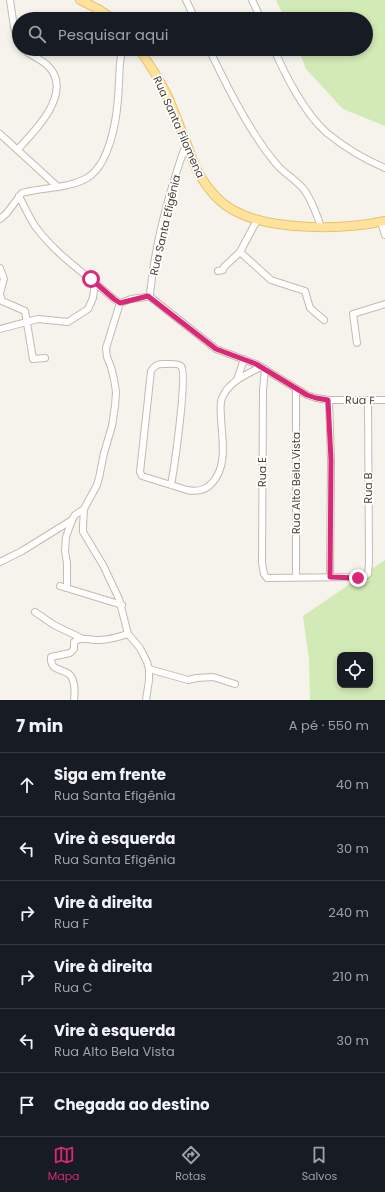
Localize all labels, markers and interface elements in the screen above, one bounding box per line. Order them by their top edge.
search box [12,12,373,56]
icon: search [26,23,48,45]
text: Pesquisar aqui [58,24,168,45]
street label: Rua Santa Filomena [149,73,209,181]
street label: Rua Santa Efigênia [146,173,184,277]
route start [82,270,100,288]
street label: Rua F [345,392,375,408]
street label: Rua Alto Bela Vista [288,432,304,534]
street label: Rua E [254,457,270,487]
street label: Rua B [360,472,376,503]
route end [349,569,367,587]
map controls [337,652,373,688]
button: locate [337,652,373,688]
text: 7 min [16,714,63,738]
text: A pé · 550 m [289,716,369,735]
text: Siga em frente [54,764,166,785]
icon: ahead [16,774,38,796]
text: 40 m [336,775,369,794]
text: Rua Santa Efigênia [54,786,176,805]
text: Vire à esquerda [54,828,176,849]
icon: left [16,838,38,860]
text: 30 m [336,839,369,858]
text: Rua Santa Efigênia [54,850,176,869]
text: Vire à direita [54,892,153,913]
icon: right [16,902,38,924]
text: 240 m [328,903,369,922]
text: Rua F [54,914,89,933]
text: Vire à direita [54,956,153,977]
icon: right [16,966,38,988]
text: 210 m [332,967,369,986]
text: Rua C [54,978,93,997]
text: Vire à esquerda [54,1020,176,1041]
icon: left [16,1030,38,1052]
text: 30 m [336,1031,369,1050]
text: Rua Alto Bela Vista [54,1042,175,1061]
icon: arrive [16,1094,38,1116]
text: Chegada ao destino [54,1094,210,1115]
tab: Mapa [48,1144,80,1185]
tab: Rotas [175,1144,206,1185]
tab: Salvos [302,1144,337,1185]

